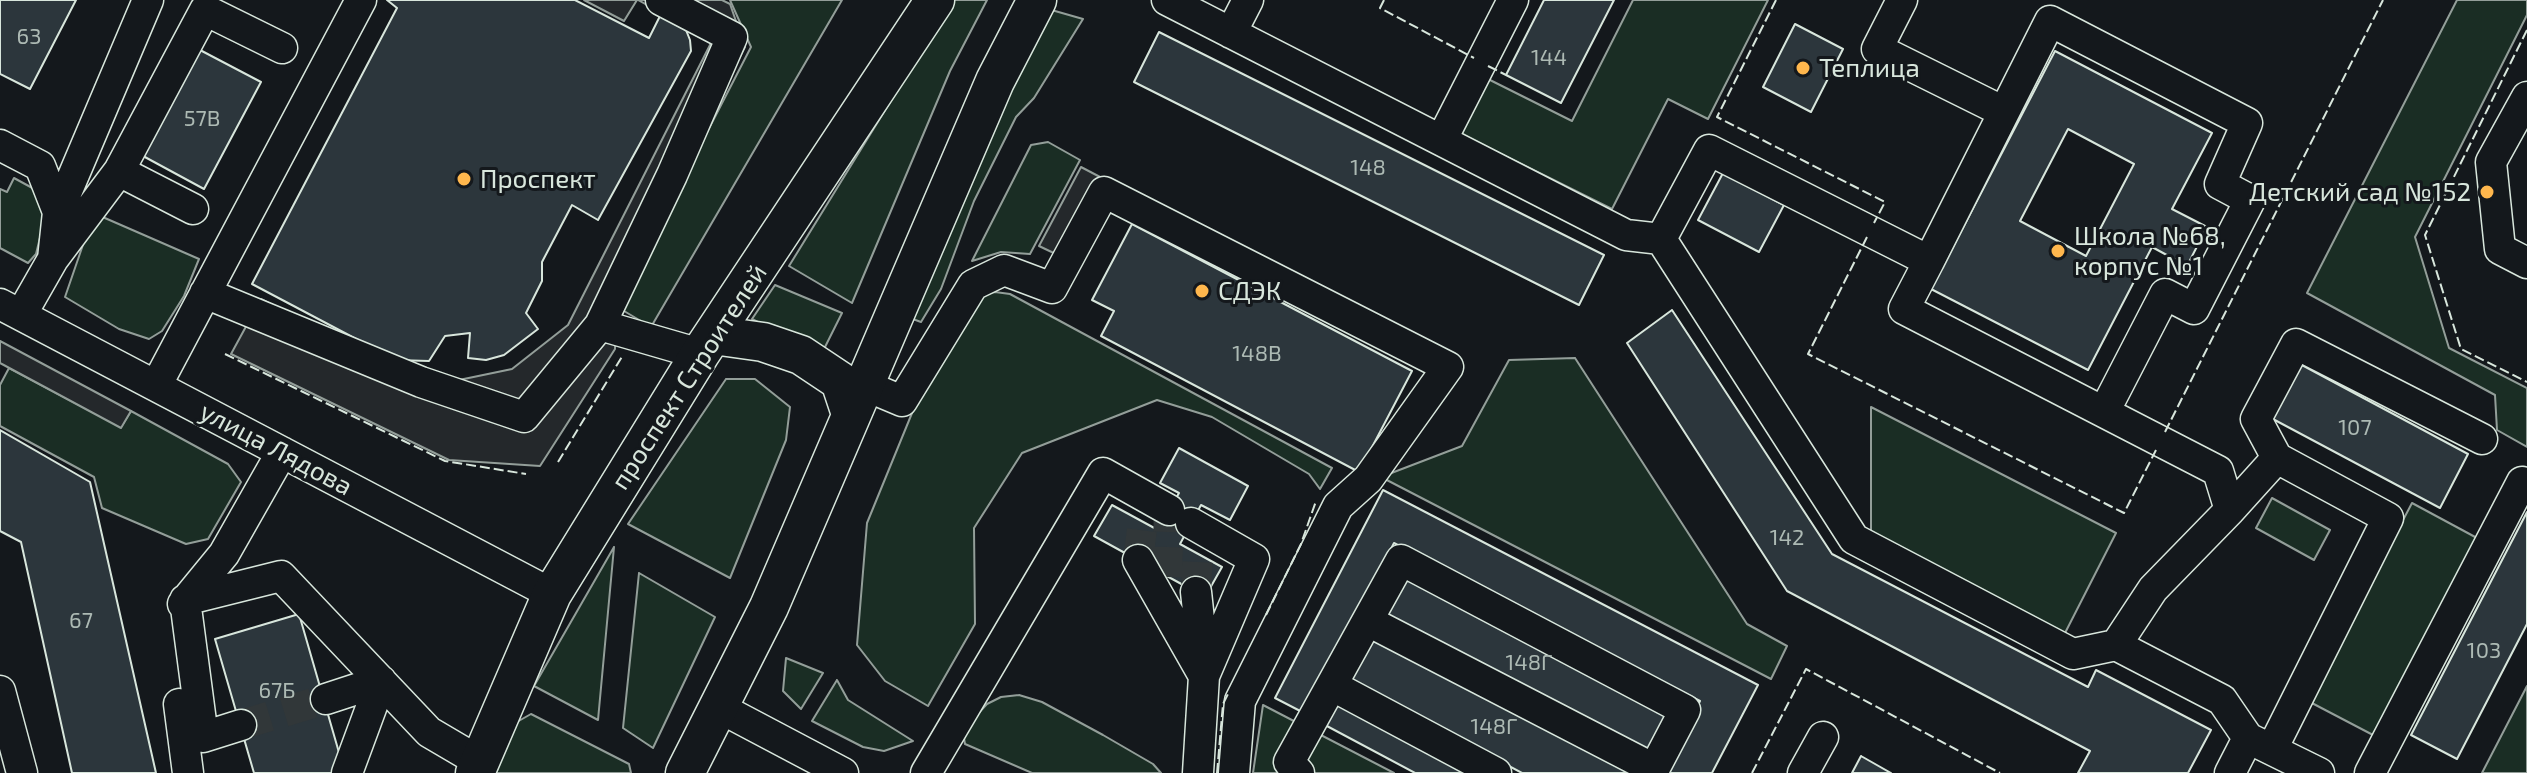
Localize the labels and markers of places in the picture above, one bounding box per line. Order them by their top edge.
place label: Теплица [1819,52,1920,84]
marker: Теплица [1794,59,1812,77]
place label: Проспект [480,163,596,195]
marker: Проспект [455,170,473,188]
place label: Детский сад №152 [2249,176,2471,208]
marker: Детский сад №152 [2478,183,2496,201]
place label: Школа №68, корпус №1 [2074,220,2226,282]
marker: Школа №68, корпус №1 [2049,242,2067,260]
place label: СДЭК [1218,275,1281,307]
marker: СДЭК [1193,282,1211,300]

